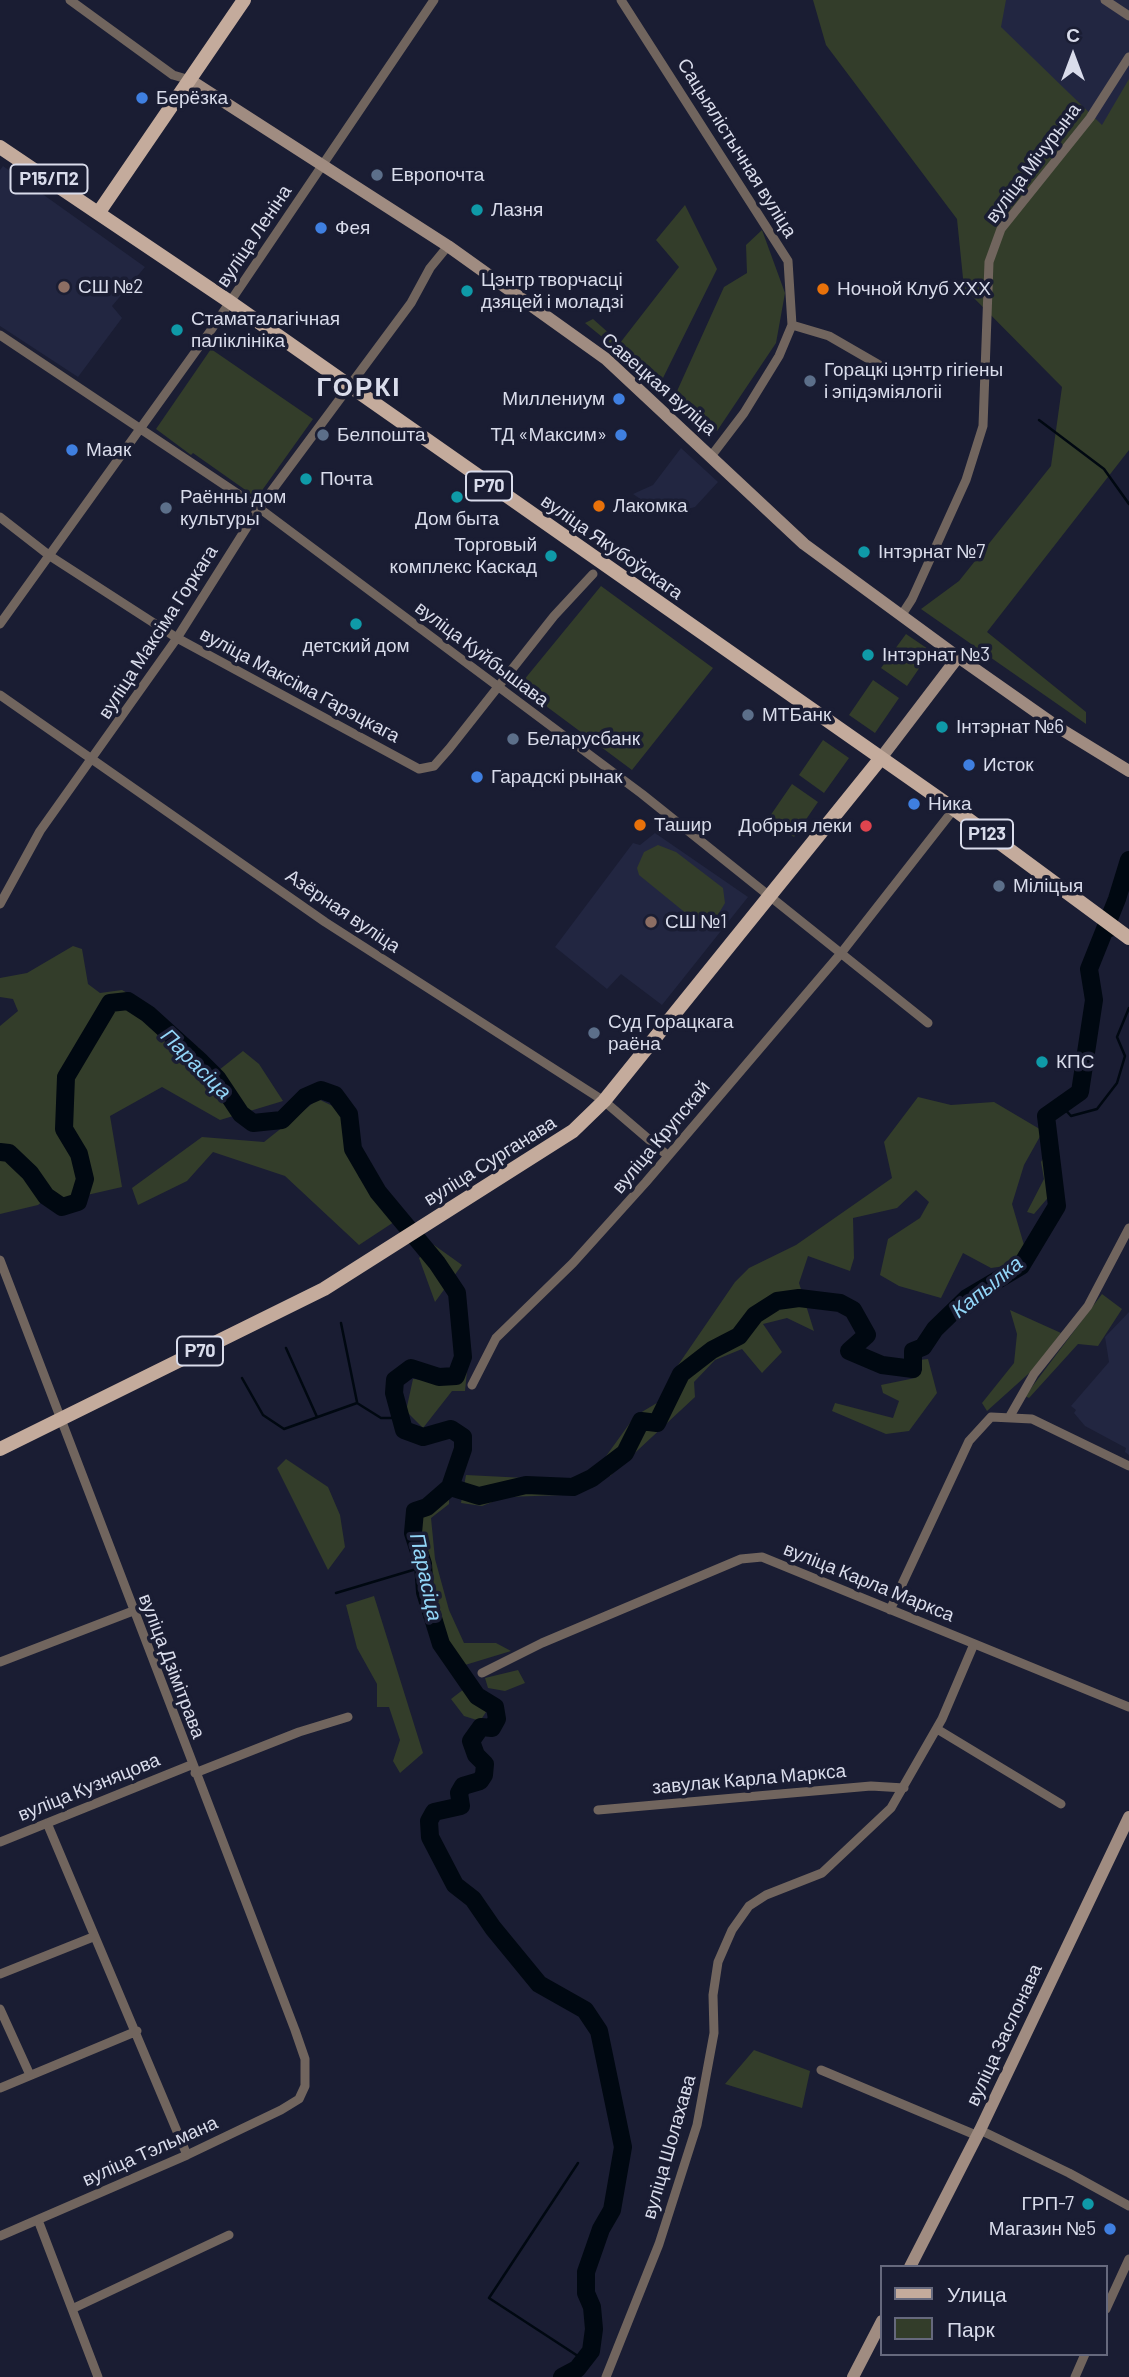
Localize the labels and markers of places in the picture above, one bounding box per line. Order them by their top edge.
place label: Берёзка [156,87,228,109]
marker: Берёзка [134,90,150,106]
place label: Европочта [391,164,484,186]
marker: Европочта [369,167,385,183]
place label: Лазня [491,199,543,221]
marker: Лазня [469,202,485,218]
place label: Фея [335,217,370,239]
marker: Фея [313,220,329,236]
place label: Цэнтр творчасці дзяцей і моладзі [481,269,624,313]
place label: СШ №2 [78,276,144,298]
place label: Ночной Клуб ХХХ [837,278,991,300]
marker: СШ №2 [56,279,72,295]
marker: Ночной Клуб ХХХ [815,281,831,297]
marker: Цэнтр творчасці дзяцей і моладзі [459,283,475,299]
place label: Стаматалагічная паліклініка [191,308,340,352]
marker: Стаматалагічная паліклініка [169,322,185,338]
place label: Горацкі цэнтр гігіены і эпідэміялогіі [824,359,1003,403]
marker: Горацкі цэнтр гігіены і эпідэміялогіі [802,373,818,389]
place label: Миллениум [502,388,605,410]
marker: Миллениум [611,391,627,407]
place label: Белпошта [337,424,426,446]
place label: ТД «Максим» [491,424,607,446]
marker: Белпошта [315,427,331,443]
marker: ТД «Максим» [613,427,629,443]
place label: Маяк [86,439,131,461]
marker: Маяк [64,442,80,458]
place label: Почта [320,468,373,490]
marker: Почта [298,471,314,487]
place label: Раённы дом культуры [180,486,286,530]
marker: Дом быта [449,489,465,505]
place label: Лакомка [613,495,687,517]
marker: Лакомка [591,498,607,514]
marker: Раённы дом культуры [158,500,174,516]
place label: Дом быта [415,508,499,530]
place label: Торговый комплекс Каскад [390,534,537,578]
place label: Інтэрнат №7 [878,541,985,563]
marker: Інтэрнат №7 [856,544,872,560]
marker: Торговый комплекс Каскад [543,548,559,564]
marker: детский дом [348,616,364,632]
place label: детский дом [302,635,410,657]
place label: Інтэрнат №3 [882,644,990,666]
marker: Інтэрнат №3 [860,647,876,663]
place label: МТБанк [762,704,831,726]
marker: МТБанк [740,707,756,723]
place label: Інтэрнат №6 [956,716,1064,738]
marker: Інтэрнат №6 [934,719,950,735]
place label: Беларусбанк [527,728,640,750]
marker: Беларусбанк [505,731,521,747]
place label: Исток [983,754,1034,776]
marker: Исток [961,757,977,773]
place label: Гарадскі рынак [491,766,622,788]
marker: Гарадскі рынак [469,769,485,785]
place label: Ника [928,793,972,815]
marker: Ника [906,796,922,812]
place label: Ташир [654,814,712,836]
place label: Добрыя леки [739,815,852,837]
marker: Ташир [632,817,648,833]
marker: Добрыя леки [858,818,874,834]
place label: Міліцыя [1013,875,1083,897]
marker: Міліцыя [991,878,1007,894]
place label: СШ №1 [665,911,727,933]
marker: СШ №1 [643,914,659,930]
place label: Суд Горацкага раёна [608,1011,733,1055]
marker: Суд Горацкага раёна [586,1025,602,1041]
place label: КПС [1056,1051,1094,1073]
marker: КПС [1034,1054,1050,1070]
place label: ГРП-7 [1022,2193,1074,2215]
marker: ГРП-7 [1080,2196,1096,2212]
place label: Магазин №5 [989,2218,1096,2240]
marker: Магазин №5 [1102,2221,1118,2237]

